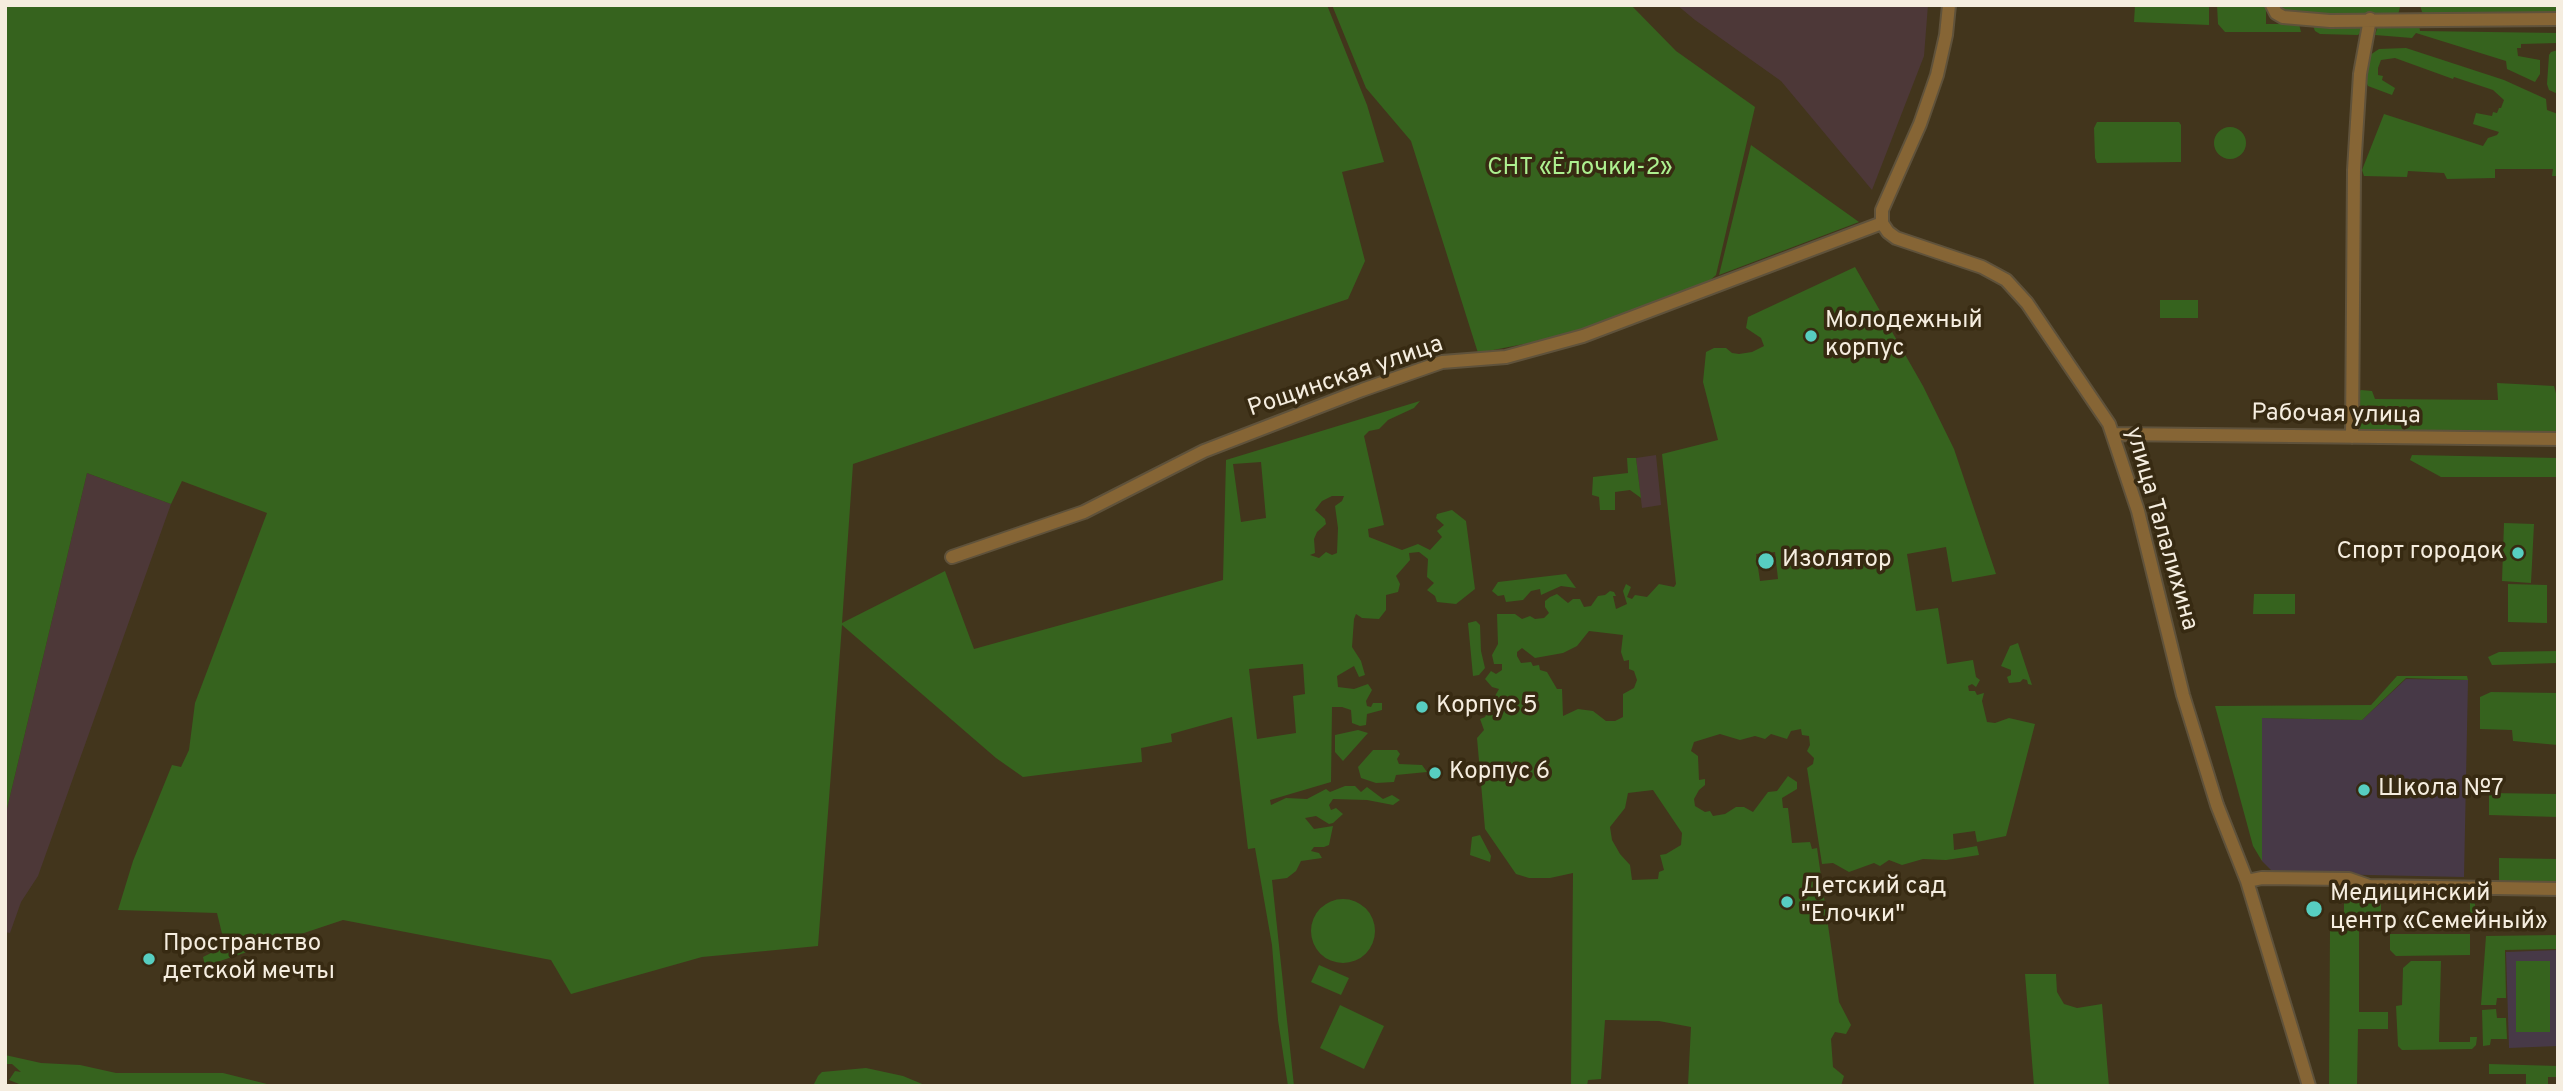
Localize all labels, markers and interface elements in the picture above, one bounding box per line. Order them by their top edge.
park label: СНТ «Ёлочки-2» [1487,155,1673,183]
place label: Молодежный корпус [1825,308,1983,364]
marker: Молодежный корпус [1803,328,1819,344]
street label: Рощинская улица [1245,331,1447,425]
street label: Рабочая улица [2251,400,2421,432]
street label: улица Талалихина [2117,424,2203,634]
place label: Спорт городок [2337,539,2504,567]
marker: Спорт городок [2510,545,2526,561]
place label: Изолятор [1782,547,1892,575]
marker: Изолятор [1756,551,1776,571]
place label: Корпус 5 [1436,693,1538,721]
marker: Корпус 5 [1414,699,1430,715]
place label: Корпус 6 [1449,759,1550,787]
marker: Корпус 6 [1427,765,1443,781]
place label: Школа №7 [2378,776,2504,804]
marker: Школа №7 [2356,782,2372,798]
place label: Детский сад "Елочки" [1801,874,1946,930]
place label: Медицинский центр «Семейный» [2330,881,2548,937]
marker: Детский сад "Елочки" [1779,894,1795,910]
marker: Медицинский центр «Семейный» [2304,899,2324,919]
place label: Пространство детской мечты [163,931,335,987]
marker: Пространство детской мечты [141,951,157,967]

